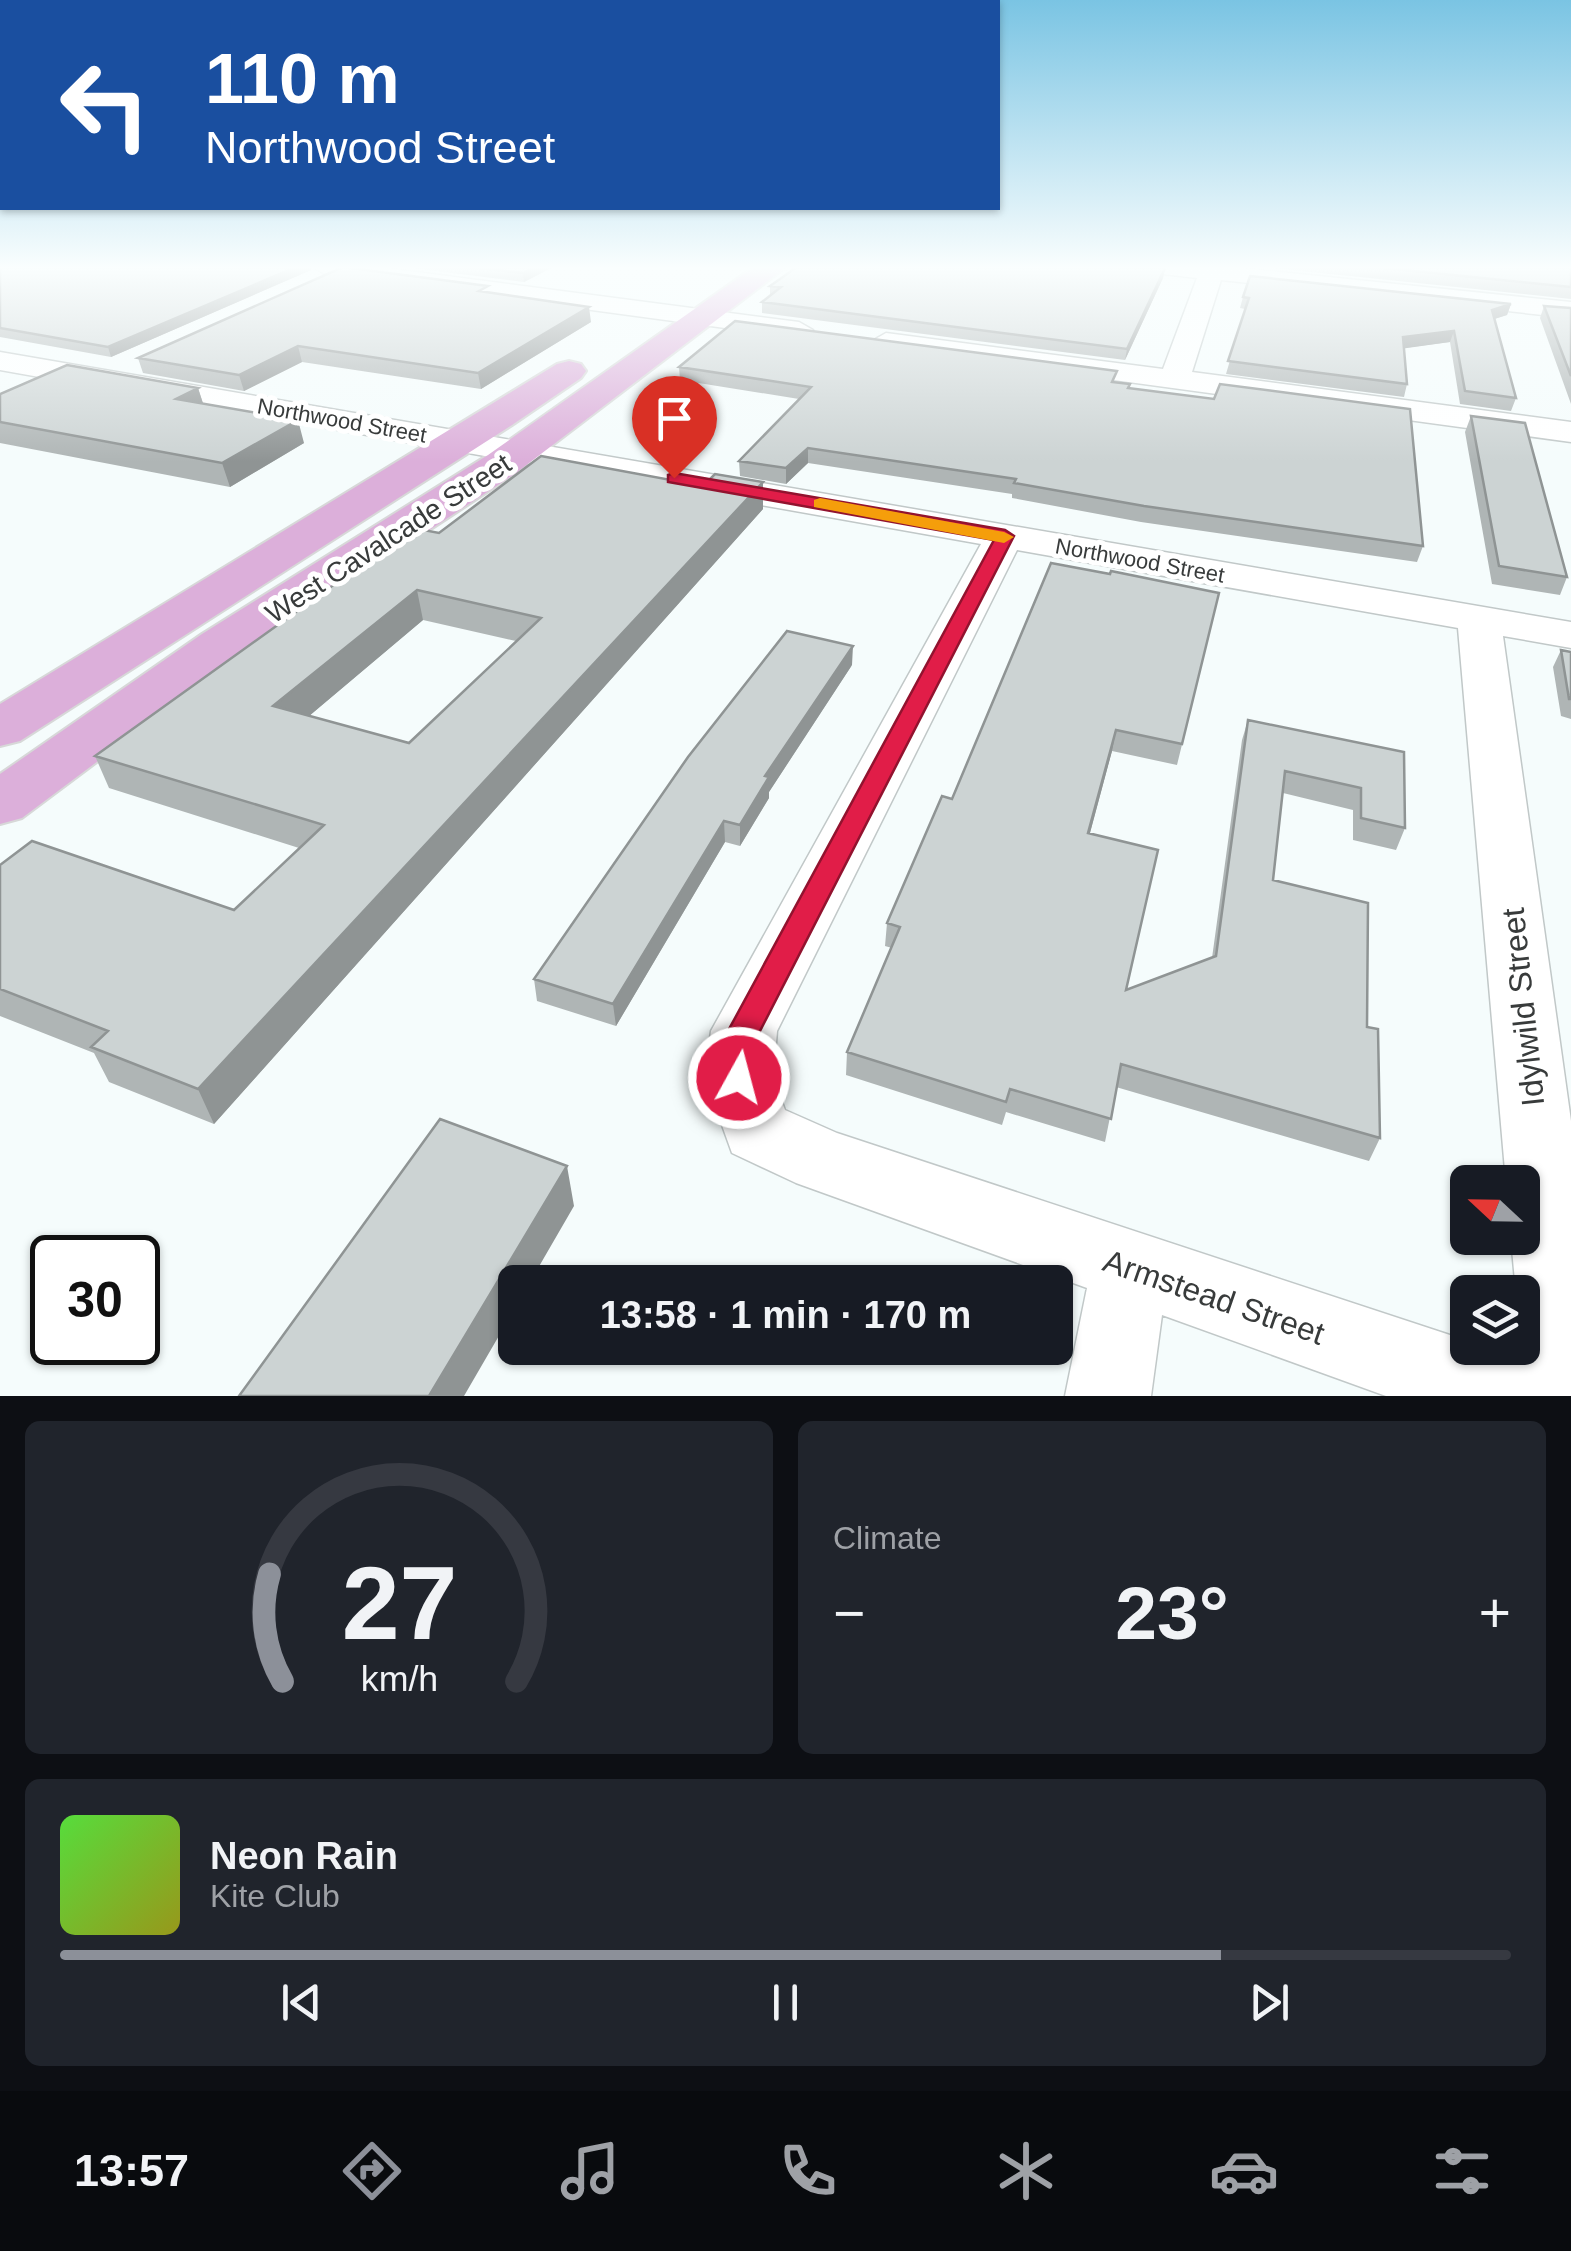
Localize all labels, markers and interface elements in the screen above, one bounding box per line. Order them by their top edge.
icon: left [40,40,170,170]
text: 110 m [205,40,400,118]
text: Northwood Street [205,122,555,173]
pin [632,376,717,479]
icon: arrive [647,391,702,446]
street label: Northwood Street [255,393,428,448]
street label: West Cavalcade Street [260,447,517,629]
street label: Northwood Street [1053,533,1226,588]
street label: Idylwild Street [1495,906,1551,1108]
position arrow [687,1026,791,1130]
north arrow [1450,1165,1540,1255]
map controls [1450,1165,1540,1365]
speed limit sign: 30 [30,1235,160,1365]
street label: Armstead Street [1099,1242,1329,1352]
button: layers [1450,1275,1540,1365]
text: 13:58 · 1 min · 170 m [600,1294,971,1336]
text: Climate [833,1520,941,1556]
text: 27 [341,1545,457,1661]
text: 23° [1115,1571,1229,1655]
text: − [833,1582,865,1644]
text: + [1479,1582,1511,1644]
text: km/h [360,1659,438,1699]
text: Neon Rain [210,1835,398,1877]
text: Kite Club [210,1878,340,1914]
icon: previous [274,1975,329,2030]
icon: pause [758,1975,813,2030]
icon: next [1242,1975,1297,2030]
icon: directions [337,2136,407,2206]
icon: music [555,2136,625,2206]
icon: phone [773,2136,843,2206]
icon: climate [991,2136,1061,2206]
icon: car [1209,2136,1279,2206]
icon: filters [1427,2136,1497,2206]
text: 13:57 [74,2145,189,2196]

